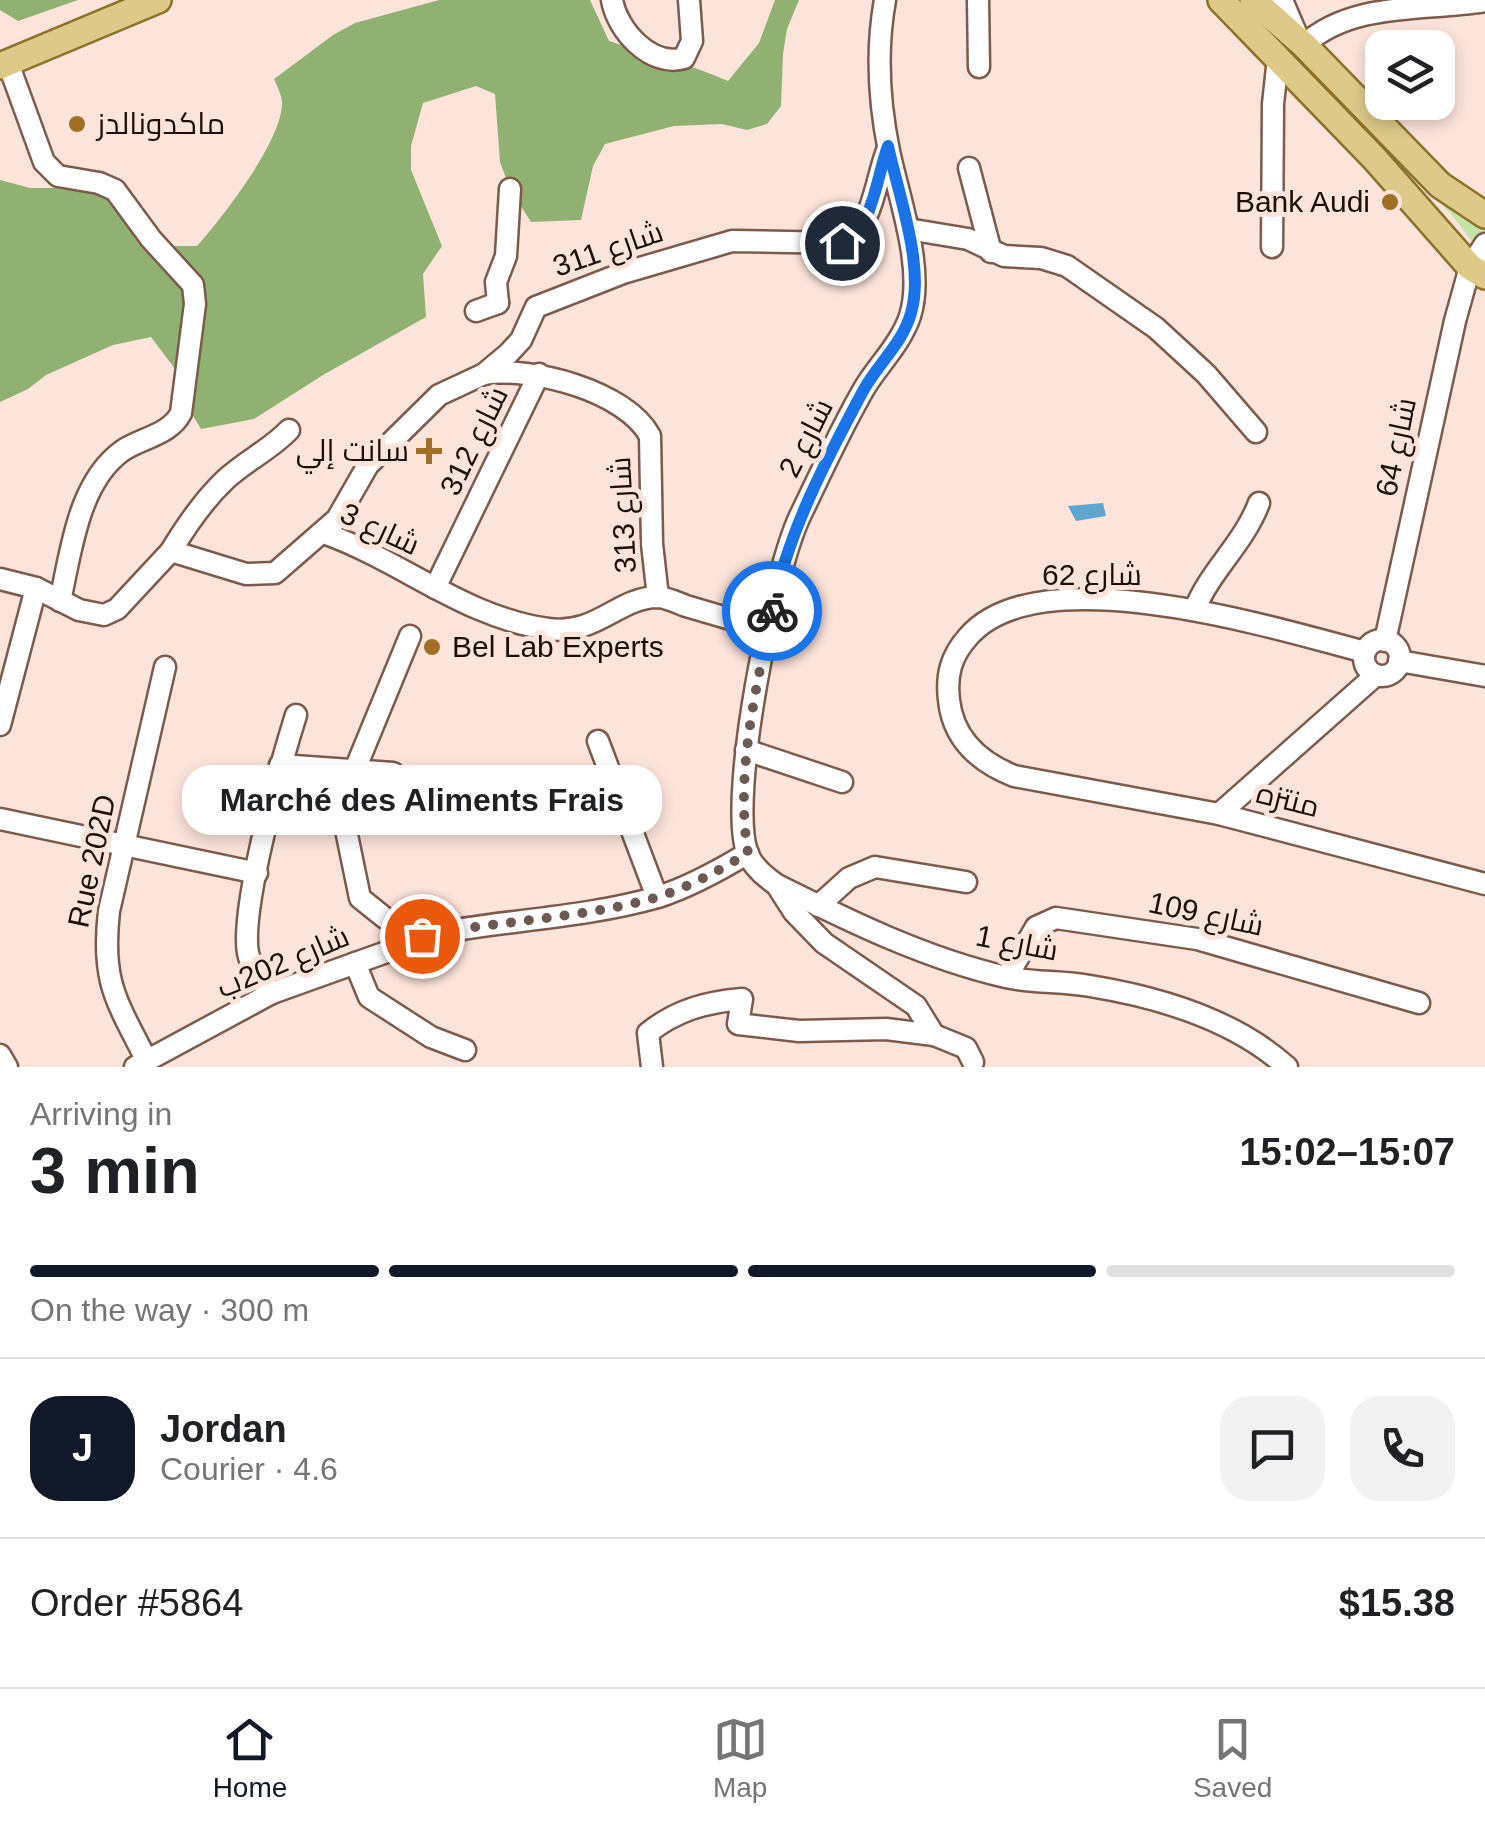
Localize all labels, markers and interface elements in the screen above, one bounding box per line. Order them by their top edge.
map controls [1365,30,1455,120]
button: layers [1365,30,1455,120]
place label: ماكدونالدز [95,107,225,141]
marker: ماكدونالدز [66,113,88,135]
place label: Bank Audi [1235,185,1370,218]
marker: Bank Audi [1379,191,1401,213]
pin [800,201,885,286]
street label: شارع 311 [548,214,669,287]
icon: home [815,216,870,271]
street label: شارع 312 [433,381,518,502]
street label: شارع 2 [772,393,843,484]
street label: شارع 64 [1369,395,1426,500]
place label: سانت إلي [296,434,409,474]
marker: سانت إلي [418,440,440,462]
street label: شارع 313 [603,456,646,574]
street label: شارع 3 [334,496,425,565]
street label: شارع 62 [1042,558,1142,595]
courier [722,561,822,661]
icon: bike [745,584,800,639]
place label: Bel Lab Experts [452,630,664,663]
marker: Bel Lab Experts [421,636,443,658]
callout: Marché des Aliments Frais [182,766,662,836]
street label: منتزه [1253,776,1323,824]
text: Marché des Aliments Frais [220,782,624,818]
street label: Rue 202D [61,791,122,930]
street label: شارع 109 [1145,885,1267,946]
pin [380,894,465,979]
icon: bag [395,909,450,964]
street label: شارع 1 [972,918,1061,971]
street label: شارع 202ب [212,919,355,1008]
text: Arriving in [30,1096,172,1132]
text: 15:02–15:07 [1239,1131,1455,1173]
text: 3 min [30,1134,200,1207]
text: On the way · 300 m [30,1292,309,1328]
button: chat [1220,1396,1325,1501]
button: phone [1350,1396,1455,1501]
text: Jordan [160,1408,287,1450]
text: J [72,1427,93,1469]
text: Courier · 4.6 [160,1451,338,1487]
text: Order #5864 [30,1582,243,1624]
text: $15.38 [1339,1582,1455,1624]
tab: Home [213,1712,287,1804]
tab: Map [713,1712,768,1804]
tab: Saved [1193,1712,1272,1804]

